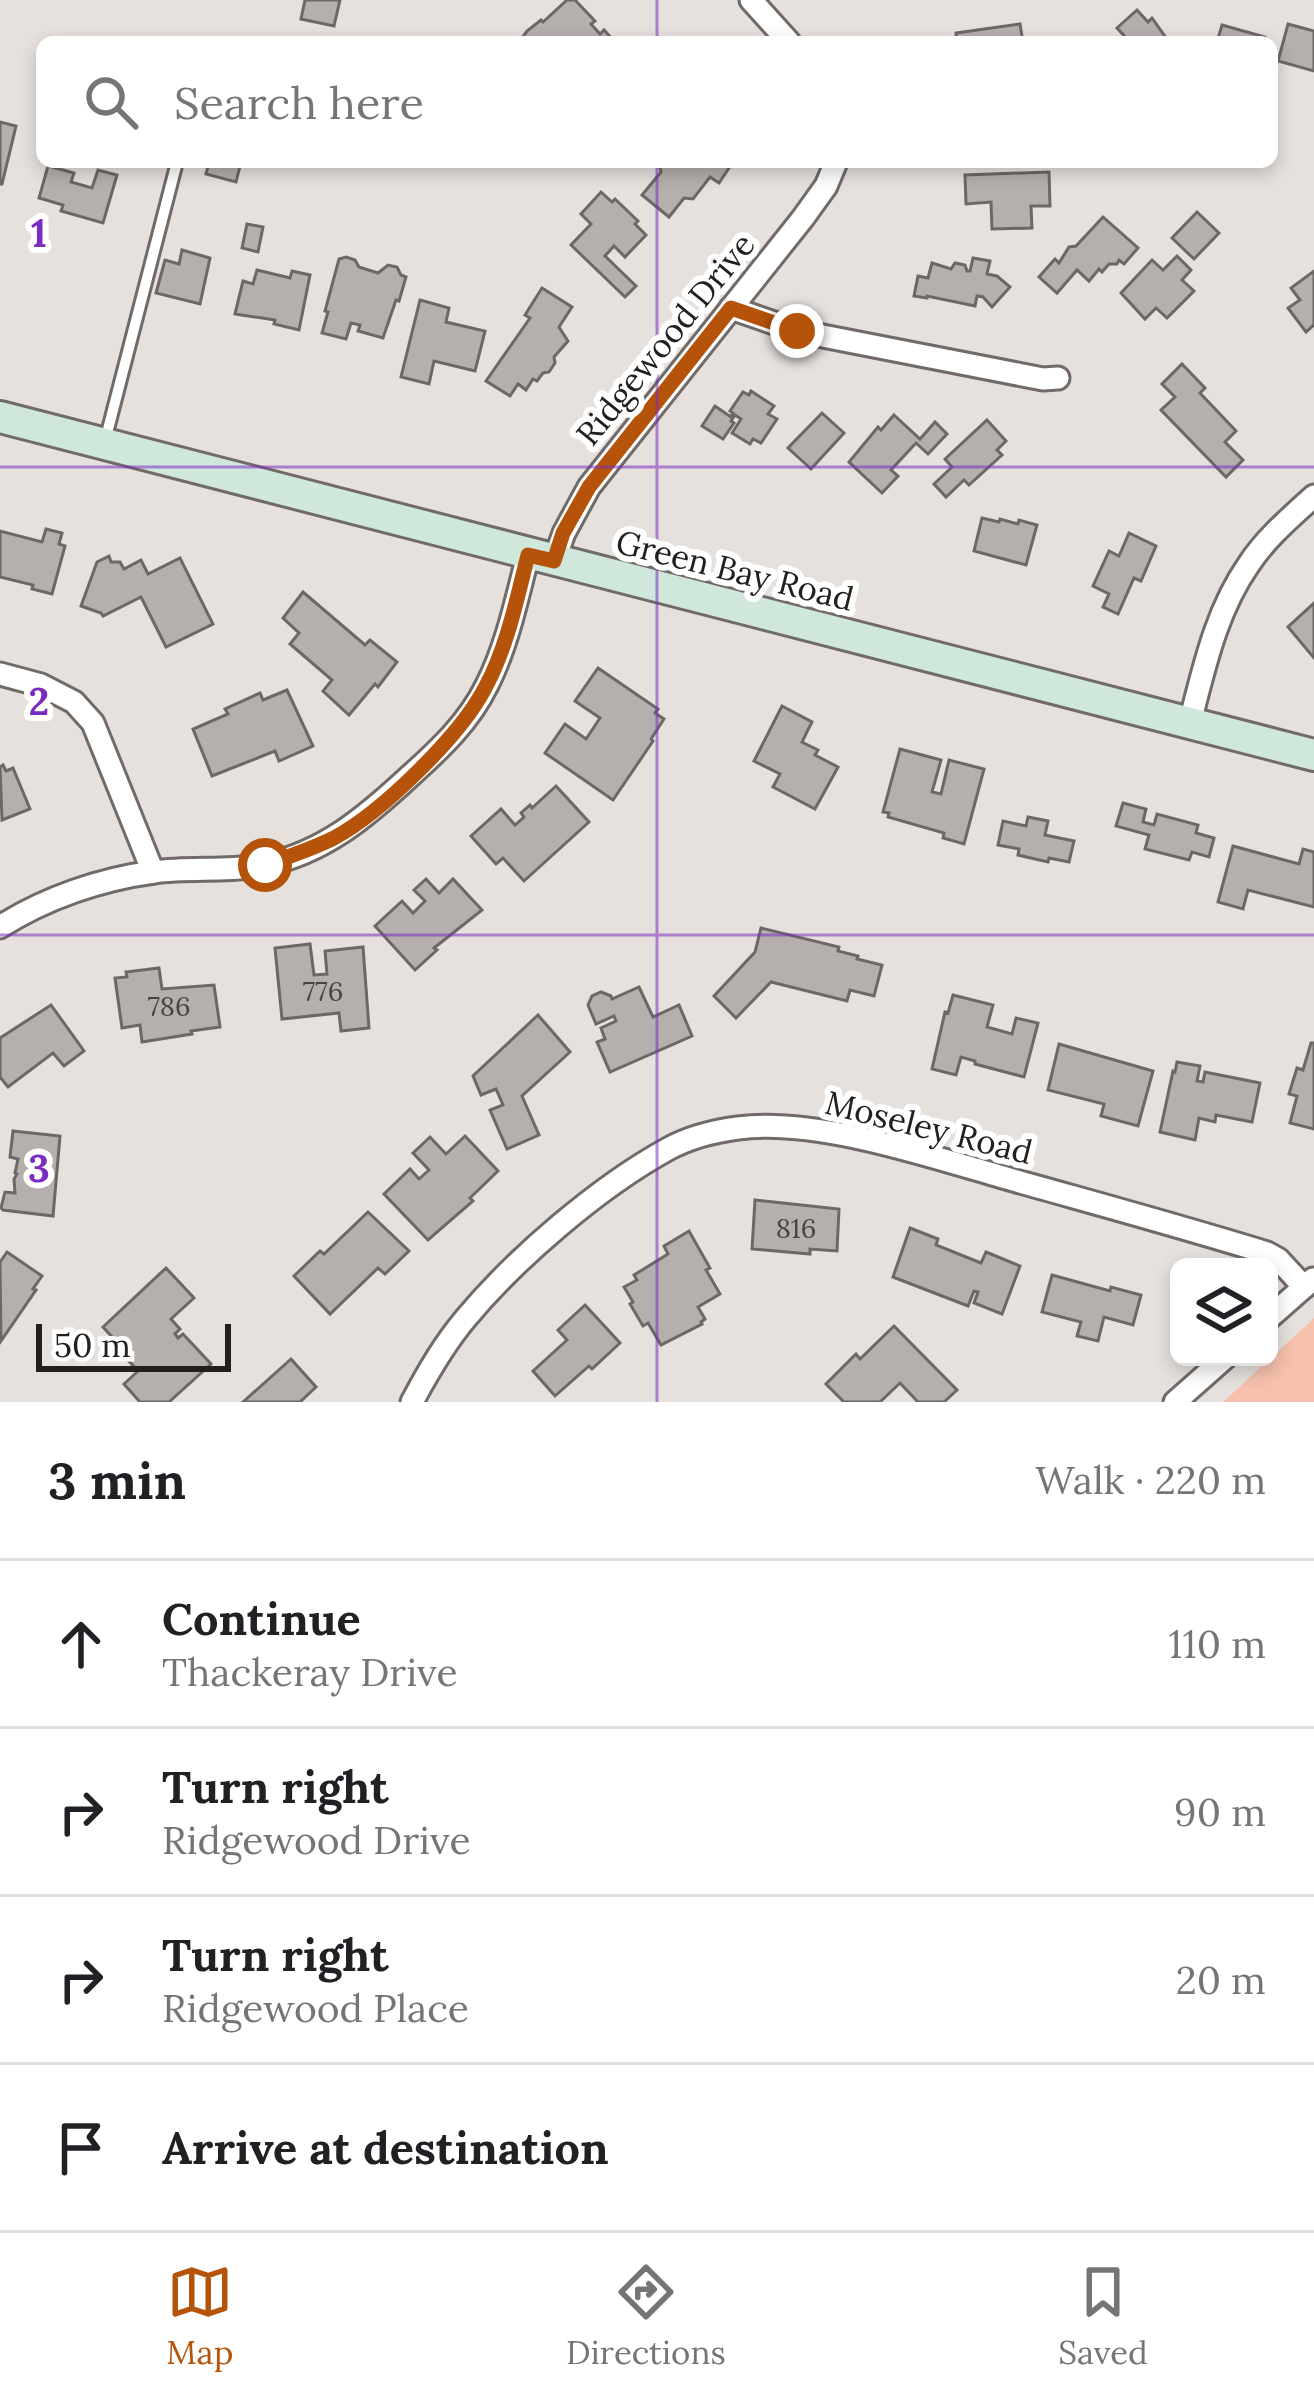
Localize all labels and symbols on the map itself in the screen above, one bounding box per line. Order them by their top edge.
text: 1 [31,208,47,258]
street label: Ridgewood Drive [566,224,764,454]
route end [770,304,824,358]
street label: Green Bay Road [612,520,858,620]
text: 2 [29,676,49,726]
route start [238,838,292,892]
house number: 776 [303,974,343,1008]
house number: 786 [147,989,191,1023]
street label: Moseley Road [821,1081,1037,1173]
text: 3 [28,1143,50,1193]
house number: 816 [776,1211,816,1245]
scale bar [36,1318,231,1371]

